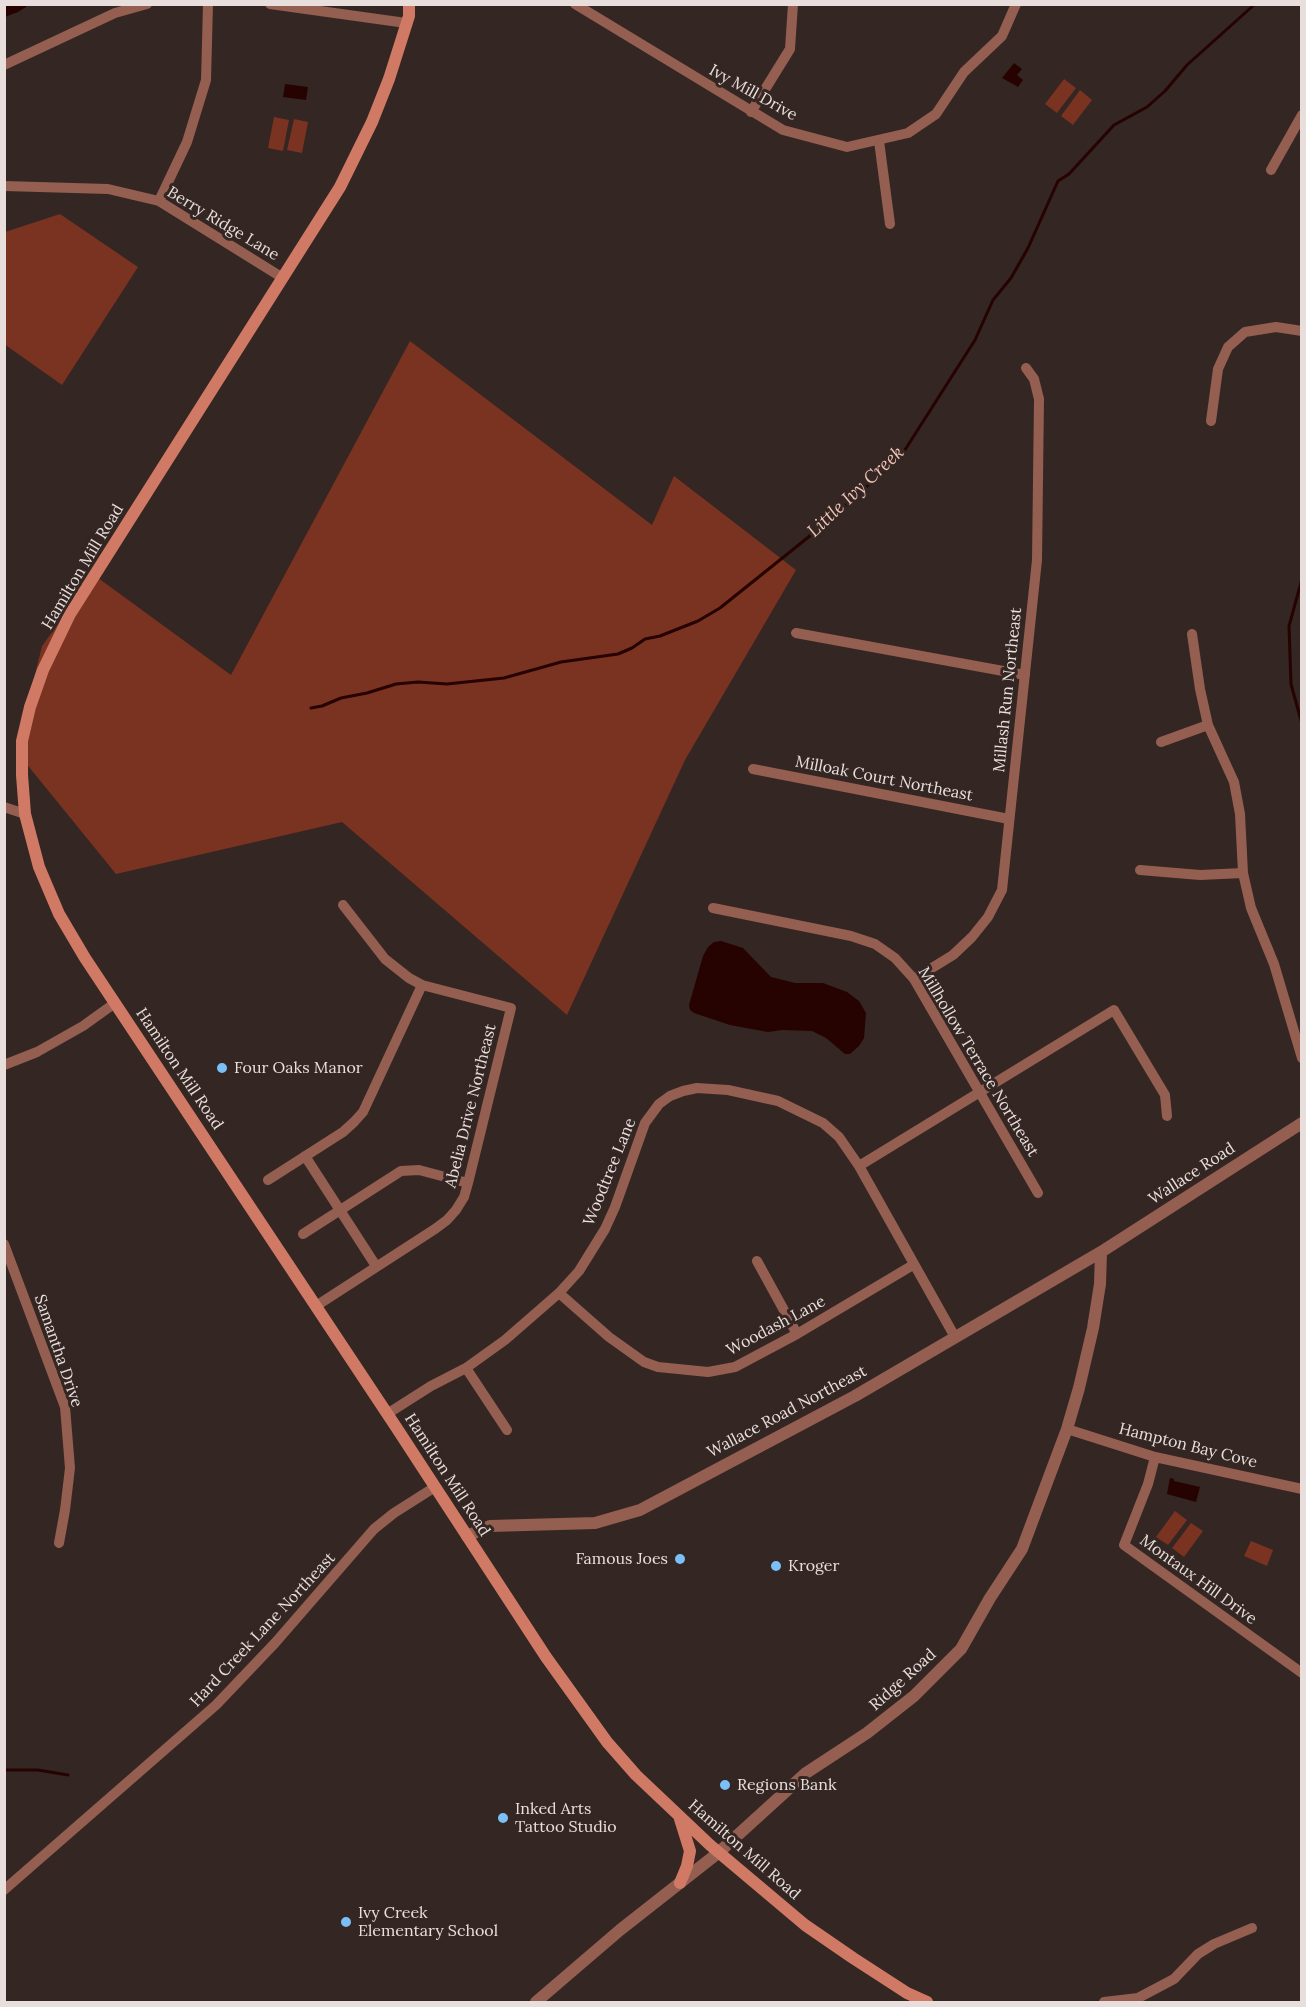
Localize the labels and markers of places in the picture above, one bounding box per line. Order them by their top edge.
place label: Four Oaks Manor [234,1058,363,1078]
marker: Four Oaks Manor [215,1061,229,1075]
place label: Famous Joes [575,1549,668,1569]
marker: Famous Joes [673,1552,687,1566]
place label: Kroger [788,1556,839,1576]
marker: Kroger [769,1559,783,1573]
place label: Regions Bank [737,1775,837,1795]
marker: Regions Bank [718,1778,732,1792]
place label: Inked Arts Tattoo Studio [515,1799,617,1837]
marker: Inked Arts Tattoo Studio [496,1811,510,1825]
place label: Ivy Creek Elementary School [358,1903,498,1941]
marker: Ivy Creek Elementary School [339,1915,353,1929]

